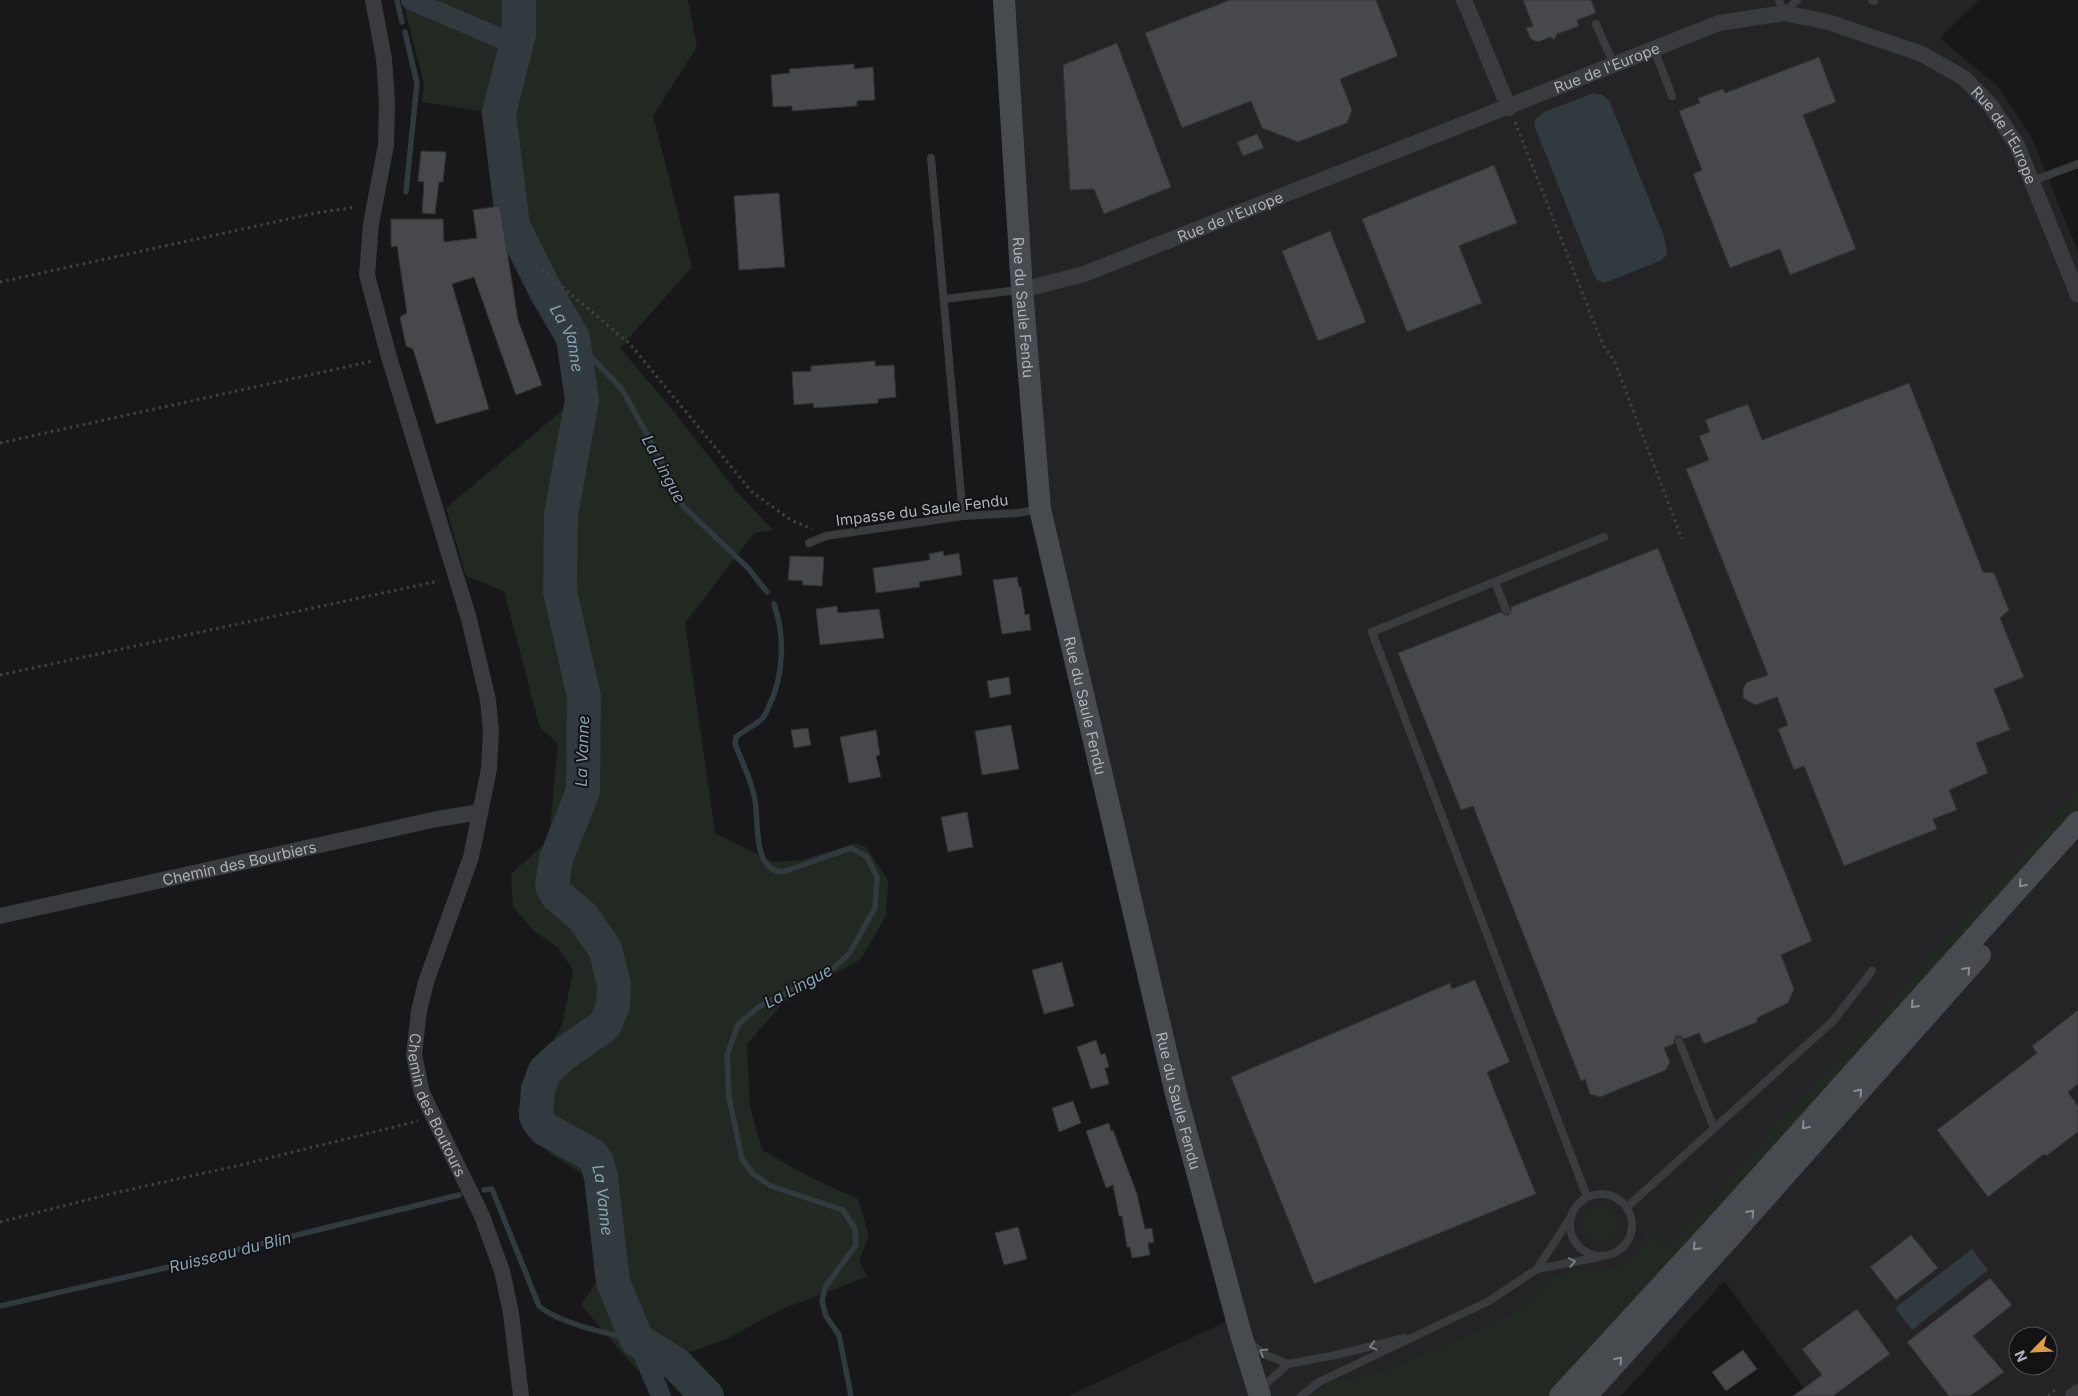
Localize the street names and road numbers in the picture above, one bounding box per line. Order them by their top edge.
street label: Rue de l'Europe [1551,38,1662,97]
street label: Rue de l'Europe [1967,82,2041,187]
street label: Rue de l'Europe [1174,187,1286,246]
street label: Rue du Saule Fendu [1009,236,1039,379]
street label: Impasse du Saule Fendu [835,490,1009,530]
street label: Rue du Saule Fendu [1060,635,1111,776]
street label: Chemin des Bourbiers [160,837,318,889]
street label: Rue du Saule Fendu [1152,1030,1205,1172]
street label: Chemin des Boutours [404,1032,471,1180]

